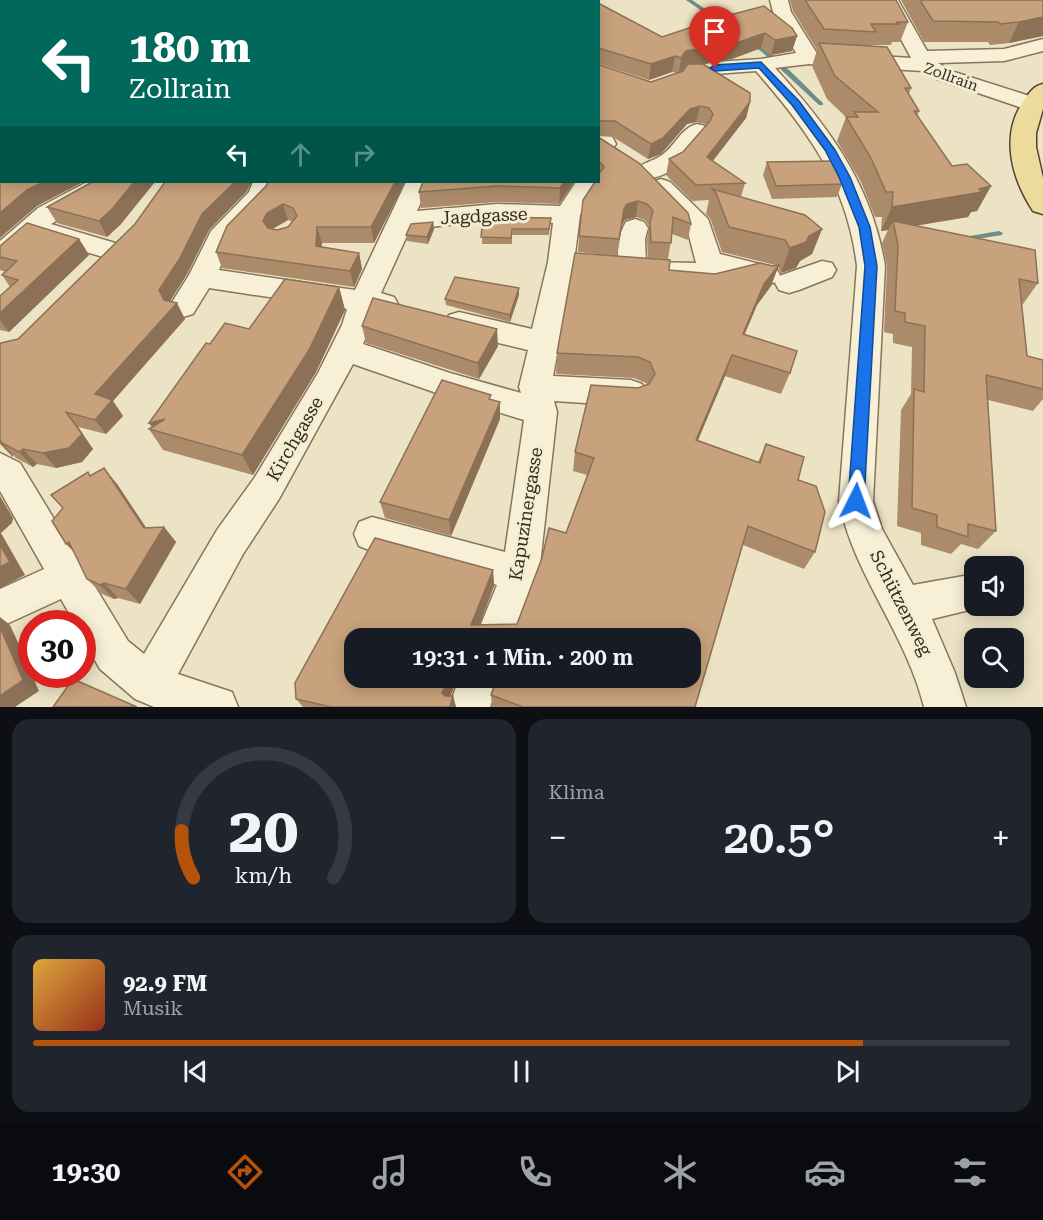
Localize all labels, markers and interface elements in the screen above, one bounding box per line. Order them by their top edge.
pin [689,6,740,68]
icon: arrive [698,15,731,48]
text: 180 m [129,23,251,72]
icon: left [30,24,108,102]
street label: Zollrain [921,59,981,95]
text: Zollrain [129,73,231,105]
icon: left [221,138,254,171]
icon: ahead [284,138,317,171]
icon: right [347,138,380,171]
street label: Jagdgasse [440,203,528,228]
street label: Kirchgasse [262,393,327,485]
street label: Kapuzinergasse [505,446,546,582]
position arrow [824,469,888,533]
street label: Schützenweg [866,547,937,660]
map controls [964,556,1024,688]
button: sound [964,556,1024,616]
speed limit sign: 30 [18,610,96,688]
button: search [964,628,1024,688]
text: 19:31 · 1 Min. · 200 m [412,645,633,670]
text: Klima [549,780,605,804]
text: 20 [229,794,299,867]
text: 20.5° [724,811,835,864]
text: − [549,818,567,857]
text: + [992,818,1010,857]
text: km/h [235,863,293,888]
text: 92.9 FM [123,971,207,996]
text: Musik [123,996,183,1020]
icon: previous [179,1055,212,1088]
icon: pause [505,1055,538,1088]
icon: next [831,1055,864,1088]
icon: directions [224,1151,266,1193]
icon: music [369,1151,411,1193]
icon: phone [514,1151,556,1193]
icon: climate [659,1151,701,1193]
icon: car [804,1151,846,1193]
icon: filters [949,1151,991,1193]
text: 19:30 [52,1156,121,1188]

